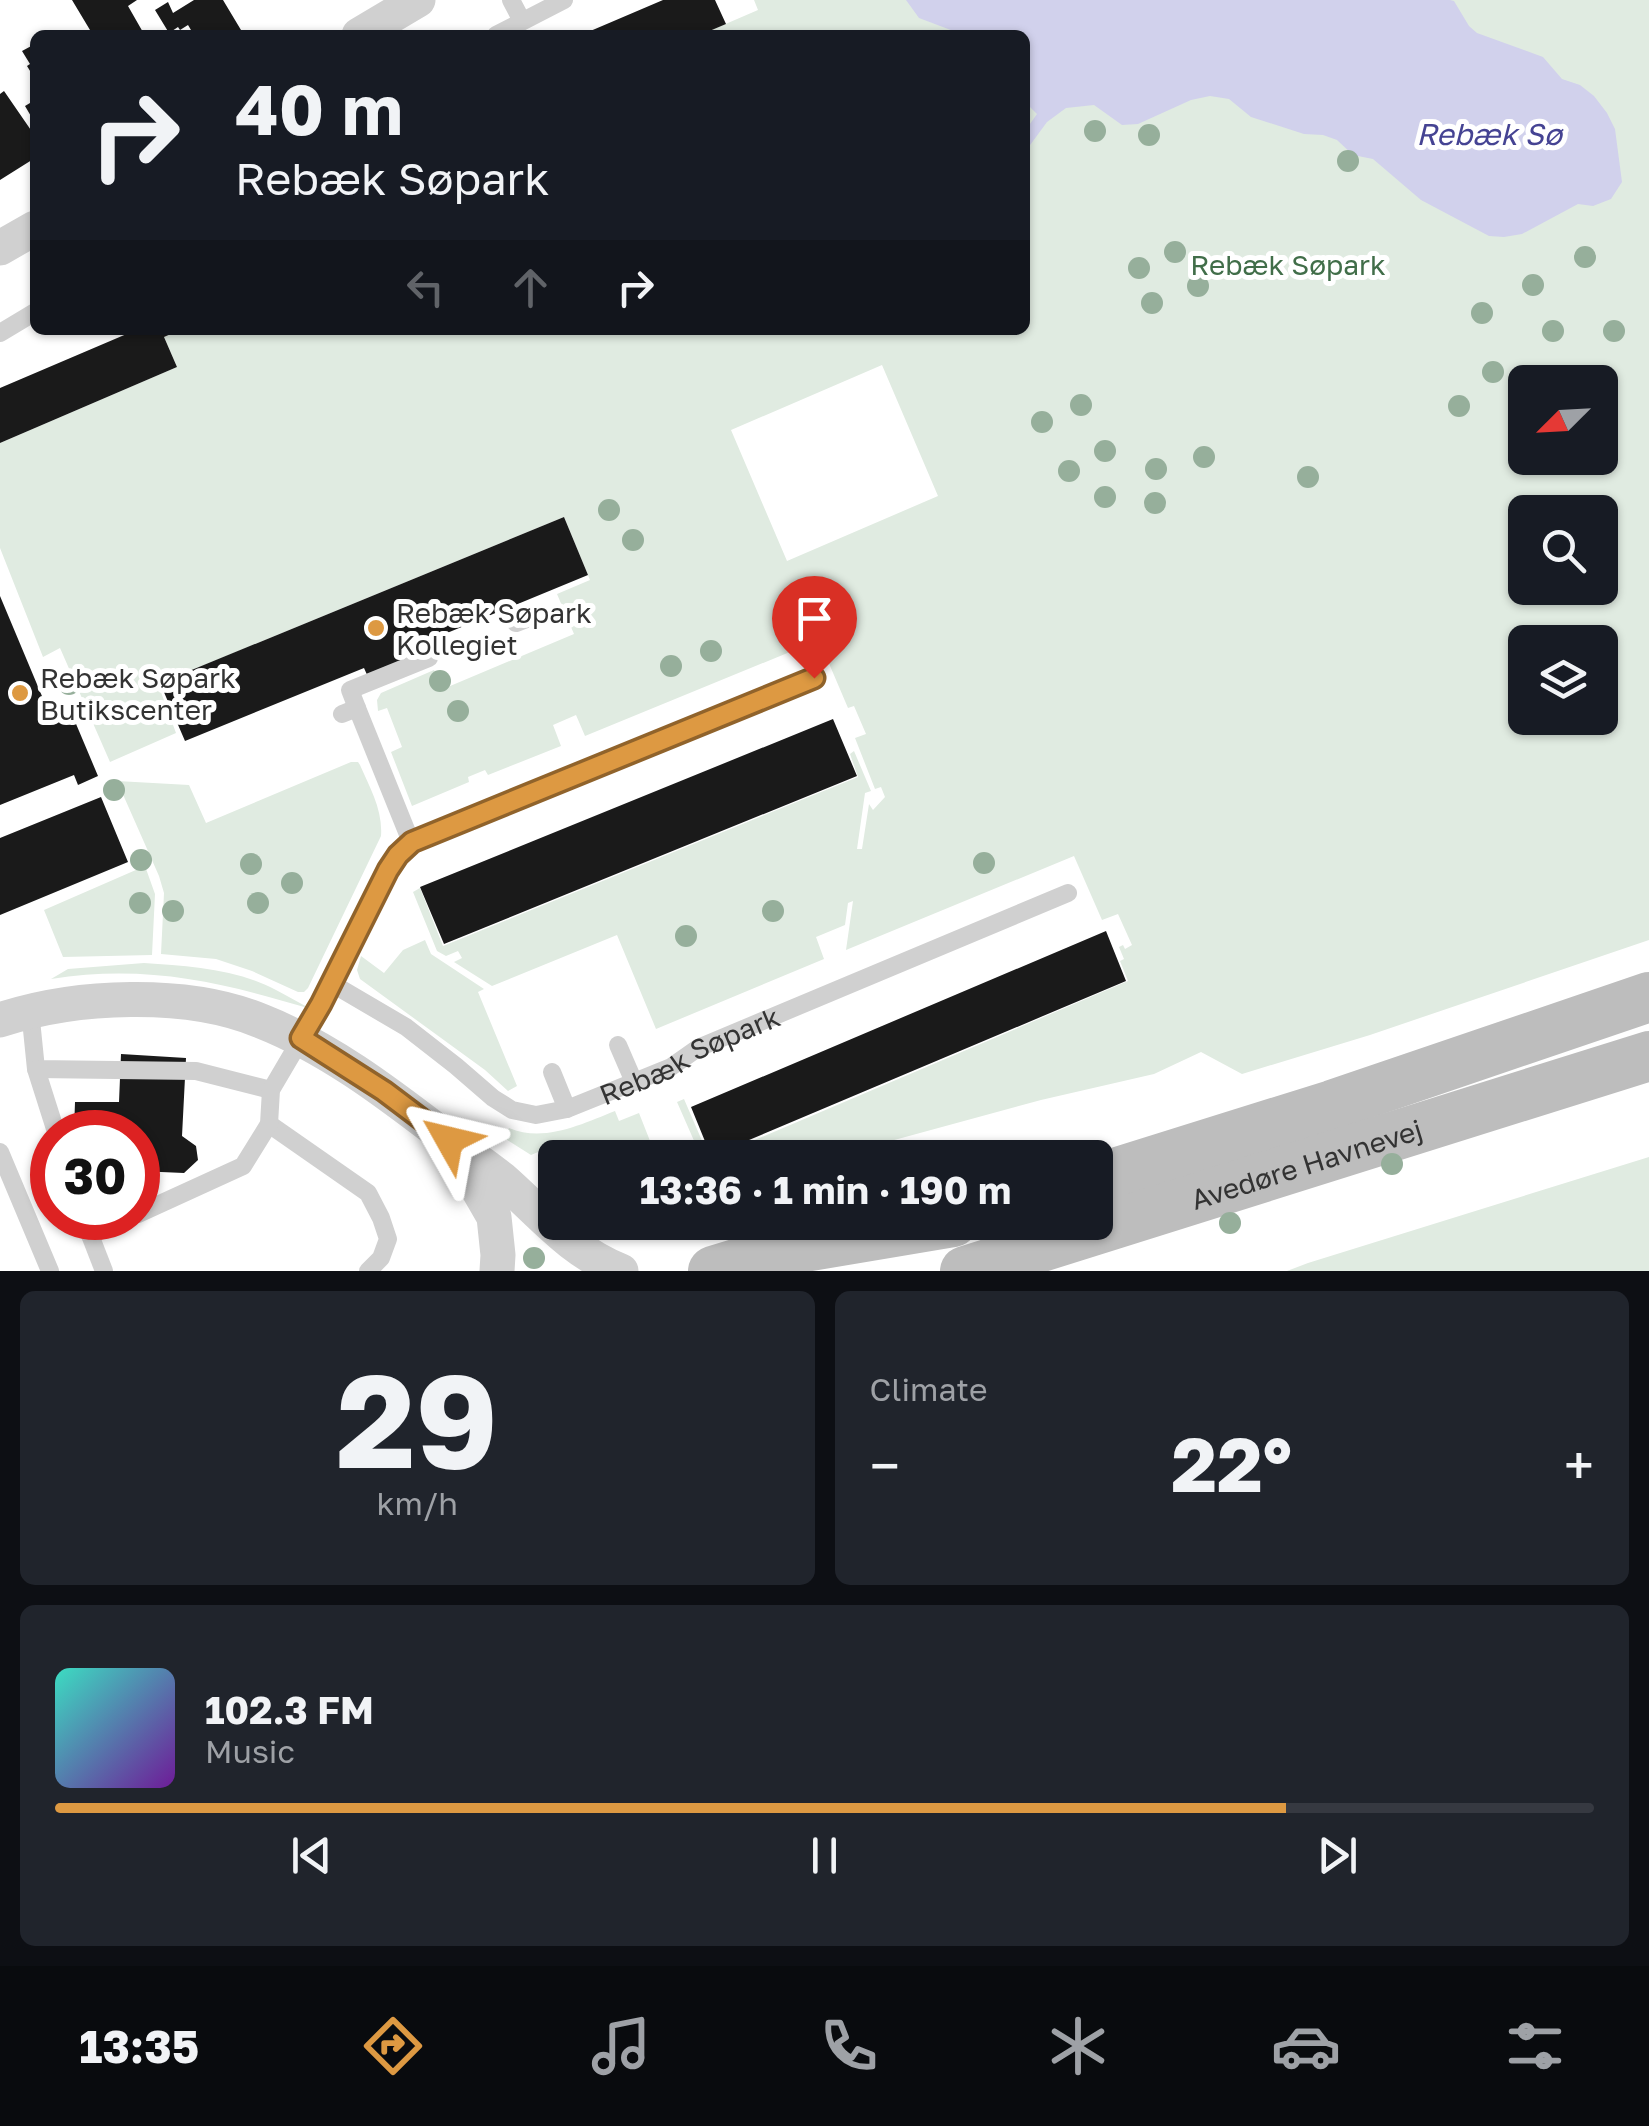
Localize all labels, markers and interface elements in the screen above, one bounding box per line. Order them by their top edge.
text: 40 m [235,66,403,150]
icon: right [70,70,200,200]
water label: Rebæk Sø [1416,116,1564,152]
text: Rebæk Søpark [235,151,550,205]
park label: Rebæk Søpark [1190,248,1386,281]
icon: left [398,260,453,315]
icon: ahead [503,260,558,315]
icon: right [608,260,663,315]
north arrow [1508,365,1618,475]
map controls [1508,365,1618,735]
button: search [1508,495,1618,605]
pin [772,576,857,679]
icon: arrive [787,591,842,646]
place label: Rebæk Søpark Kollegiet [396,596,592,661]
marker: Rebæk Søpark Kollegiet [365,617,387,639]
button: layers [1508,625,1618,735]
place label: Rebæk Søpark Butikscenter [40,661,236,726]
marker: Rebæk Søpark Butikscenter [9,682,31,704]
street label: Rebæk Søpark [594,999,785,1111]
position arrow [397,1088,501,1192]
speed limit sign: 30 [30,1110,160,1240]
street label: Avedøre Havnevej [1187,1112,1426,1215]
text: 13:36 · 1 min · 190 m [640,1167,1011,1212]
text: 29 [336,1341,498,1497]
text: Climate [870,1370,988,1408]
text: 22° [1171,1418,1292,1509]
text: − [870,1432,900,1498]
text: + [1564,1432,1594,1498]
text: km/h [377,1484,458,1522]
text: 102.3 FM [205,1687,374,1732]
text: Music [205,1732,295,1770]
icon: previous [284,1828,339,1883]
icon: pause [797,1828,852,1883]
icon: next [1310,1828,1365,1883]
icon: directions [358,2011,428,2081]
icon: music [586,2011,656,2081]
icon: phone [814,2011,884,2081]
icon: climate [1043,2011,1113,2081]
icon: car [1271,2011,1341,2081]
icon: filters [1500,2011,1570,2081]
text: 13:35 [79,2019,199,2073]

